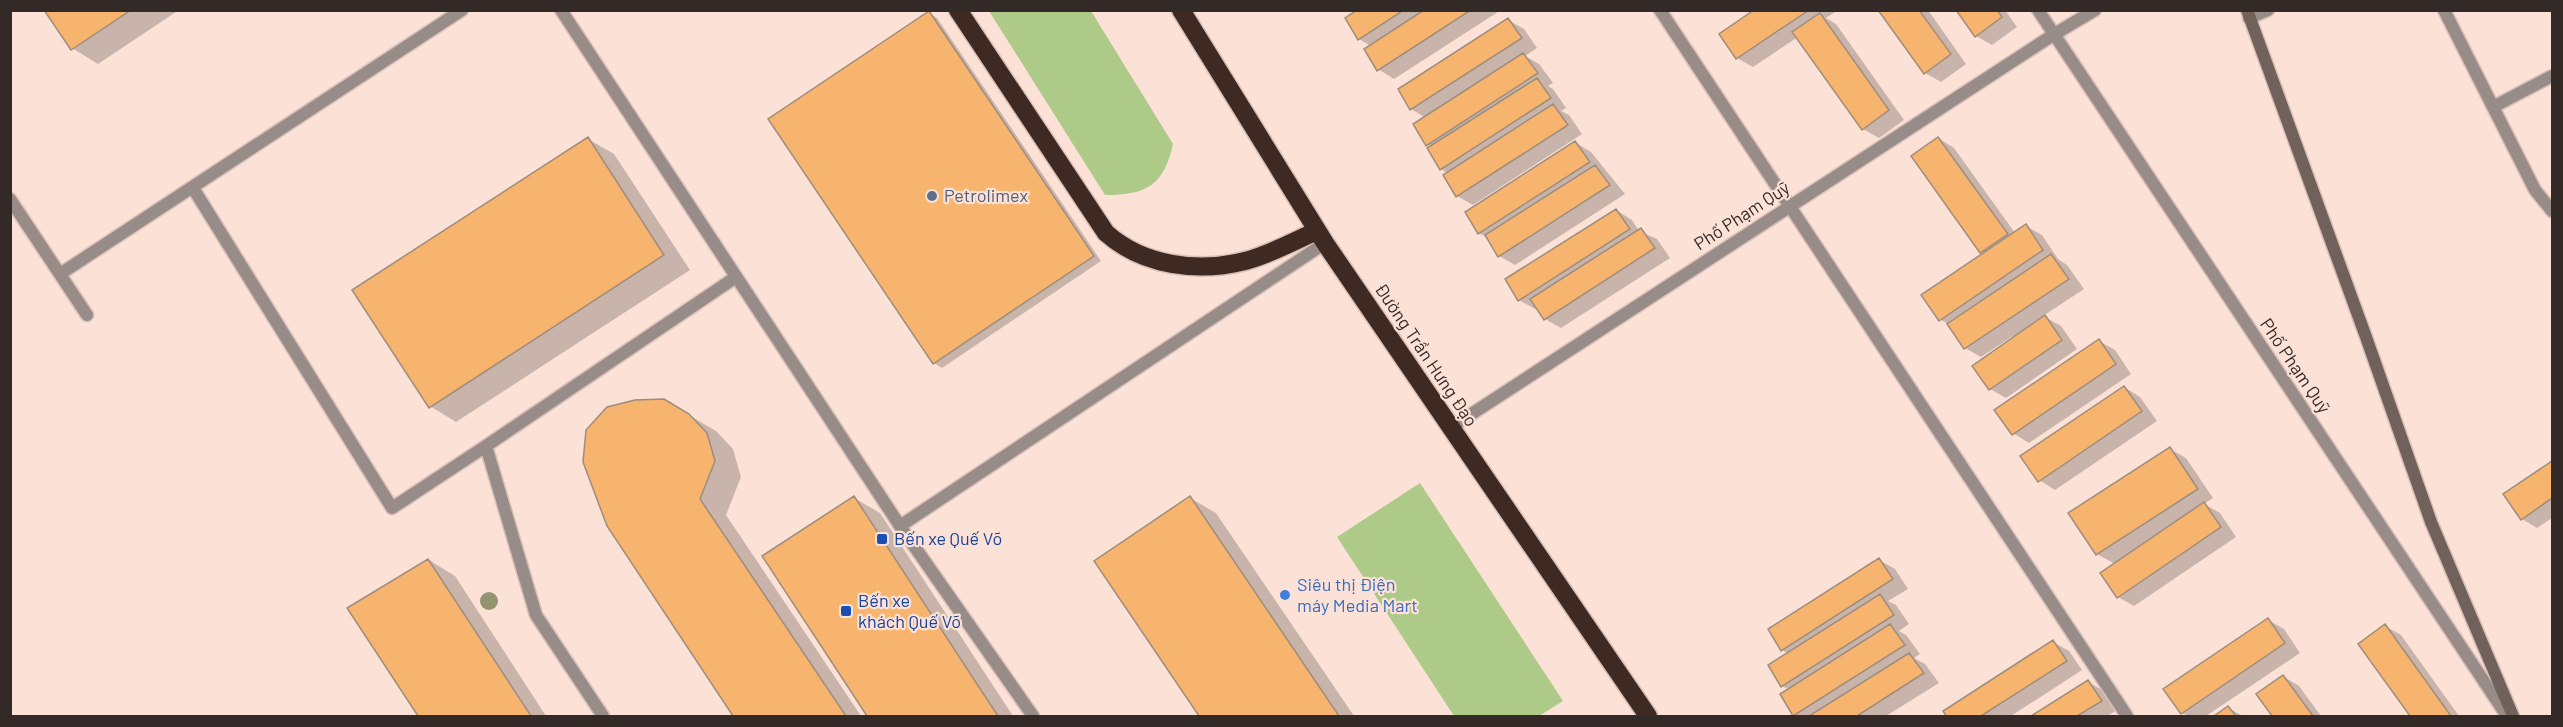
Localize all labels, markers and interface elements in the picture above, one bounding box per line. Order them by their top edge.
street label: Phố Phạm Quỹ [1689,176,1794,254]
place label: Petrolimex [944,184,1028,206]
marker: Petrolimex [925,189,939,203]
street label: Đường Trần Hưng Đạo [1371,279,1483,430]
street label: Phố Phạm Quỹ [2256,314,2336,417]
place label: Bến xe Quế Võ [894,527,1002,549]
marker: Bến xe Quế Võ [875,532,889,546]
place label: Siêu thị Điện máy Media Mart [1297,573,1418,616]
marker: Siêu thị Điện máy Media Mart [1278,588,1292,602]
place label: Bến xe khách Quế Võ [858,589,961,632]
marker: Bến xe khách Quế Võ [839,604,853,618]

